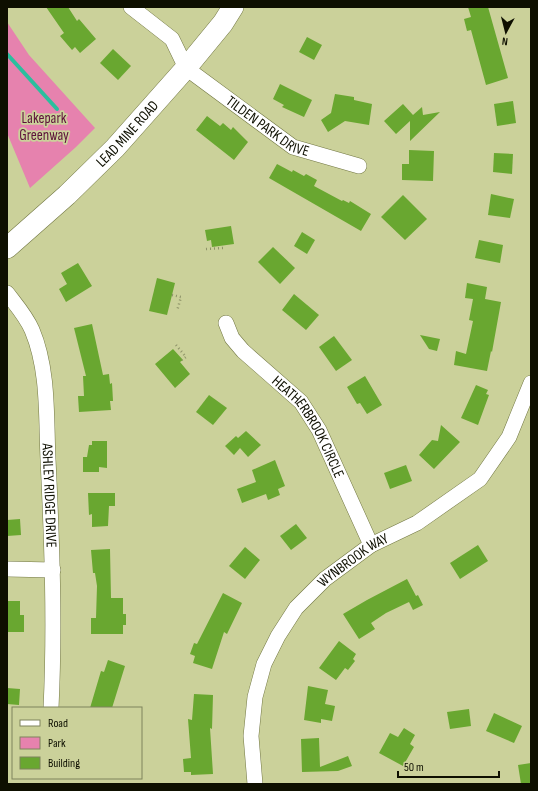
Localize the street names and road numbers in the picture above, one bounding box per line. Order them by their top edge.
street label: TILDEN PARK DRIVE [222,92,311,161]
street label: LEAD MINE ROAD [92,97,163,171]
street label: HEATHERBROOK CIRCLE [268,372,348,481]
street label: ASHLEY RIDGE DRIVE [37,442,61,548]
street label: WYNBROOK WAY [313,529,392,591]

